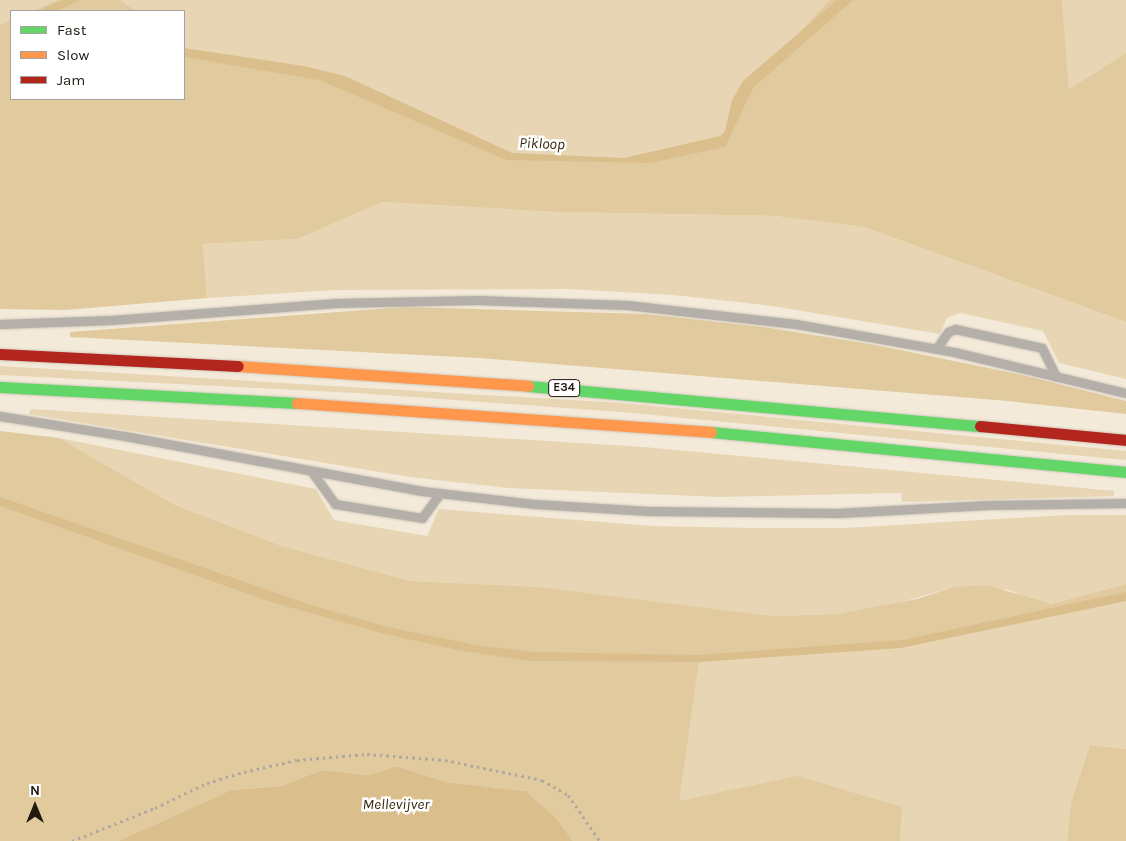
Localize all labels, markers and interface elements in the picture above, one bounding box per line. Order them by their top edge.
legend [10,10,185,100]
text: Fast [57,21,86,39]
text: Slow [57,46,89,64]
text: Jam [57,71,85,89]
water label: Pikloop [519,134,565,154]
road number: E34 [548,378,580,398]
north arrow [10,781,60,831]
text: N [30,782,40,799]
water label: Mellevijver [363,796,429,814]

